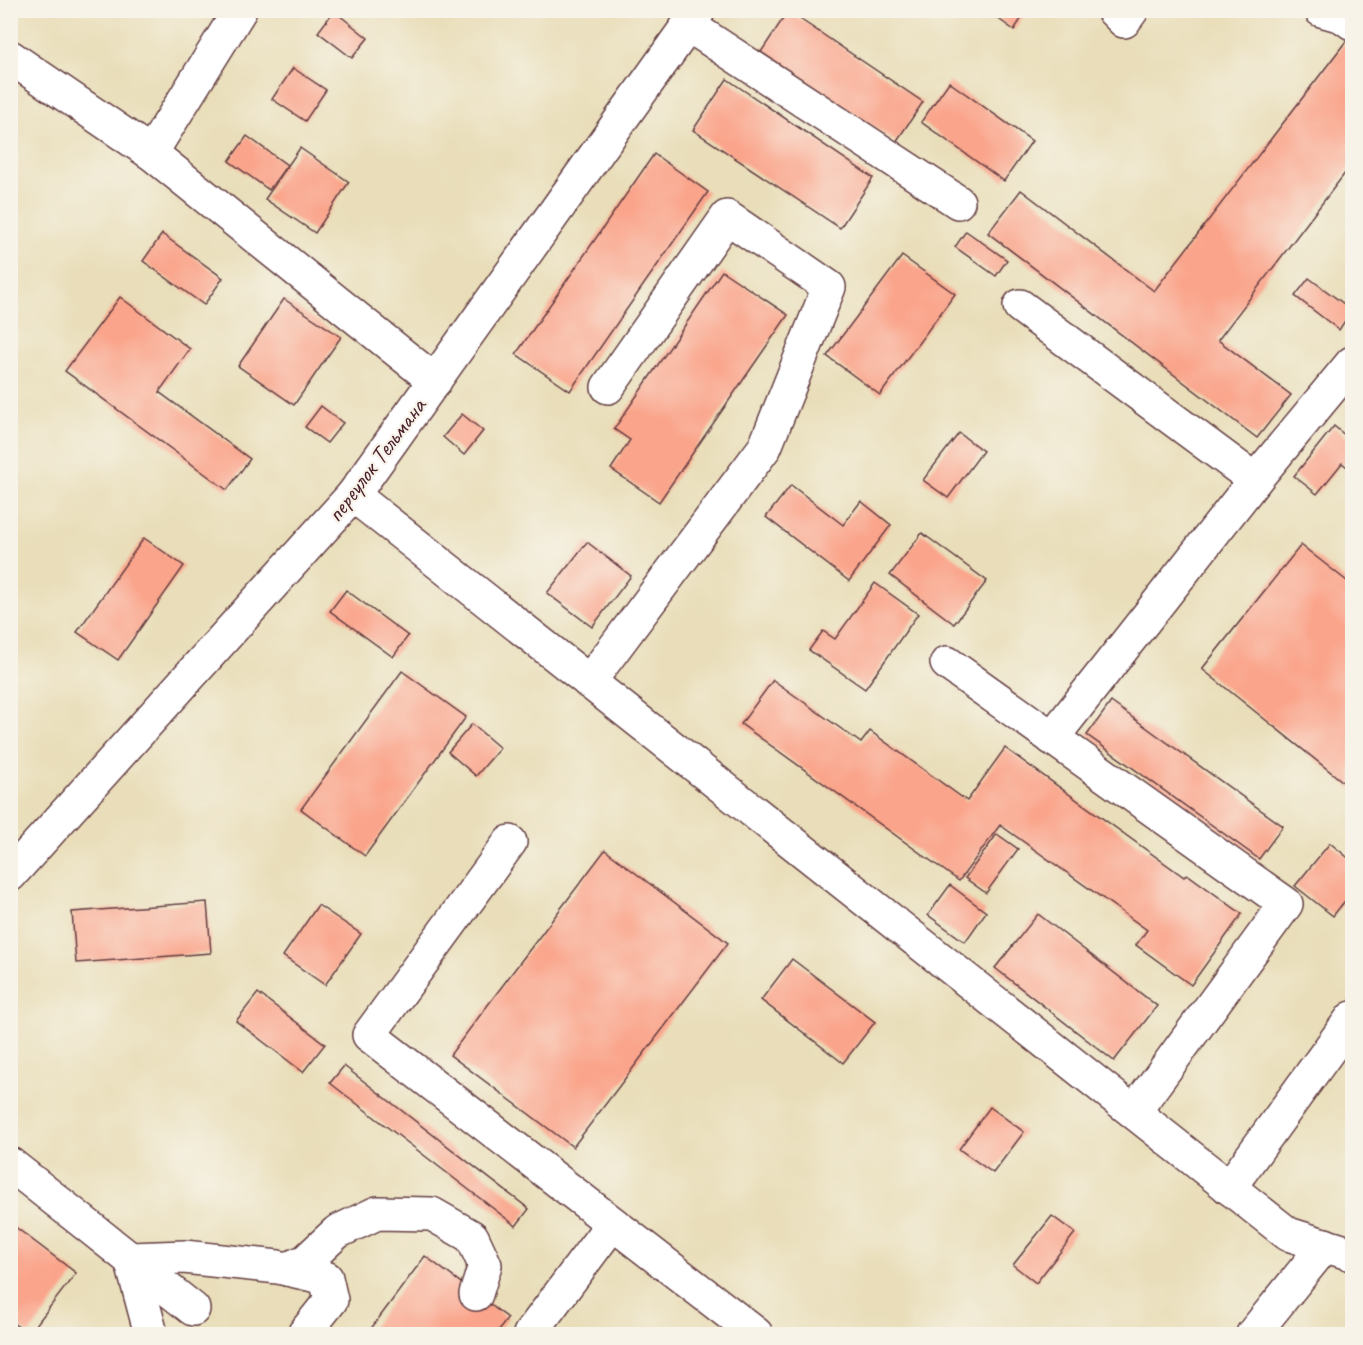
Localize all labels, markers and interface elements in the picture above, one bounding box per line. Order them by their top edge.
street label: переулок Тельмана [320,391,433,528]

